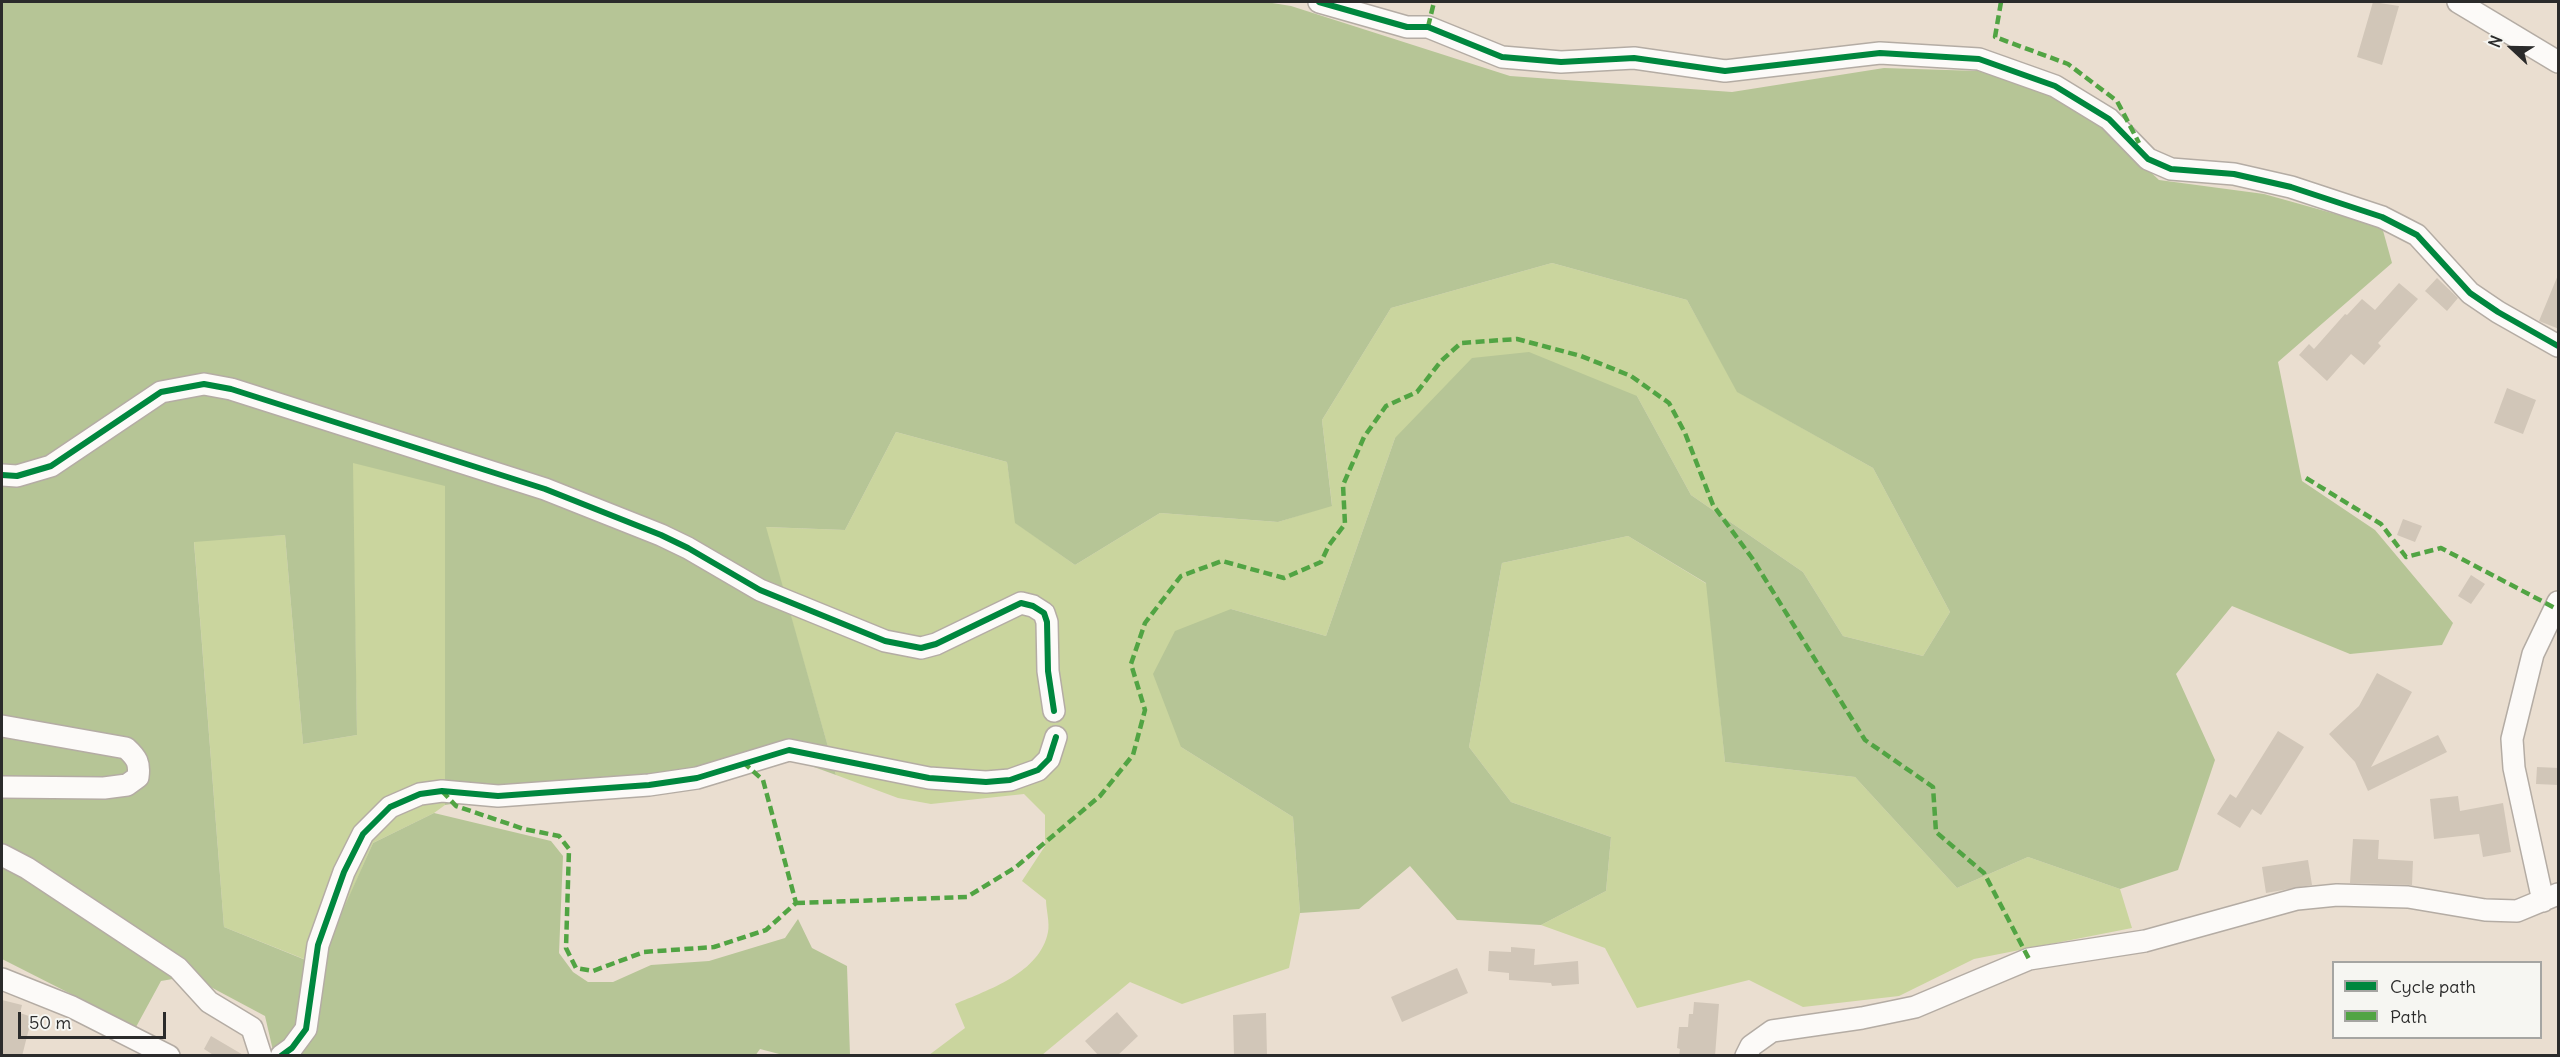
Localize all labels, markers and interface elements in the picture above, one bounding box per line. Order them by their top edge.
north arrow [2482,18,2542,78]
text: N [2484,32,2507,50]
legend [2332,961,2542,1039]
text: Cycle path [2390,975,2476,998]
scale bar [21,1000,170,1038]
text: Path [2390,1005,2427,1028]
text: 50 m [29,1011,71,1034]

